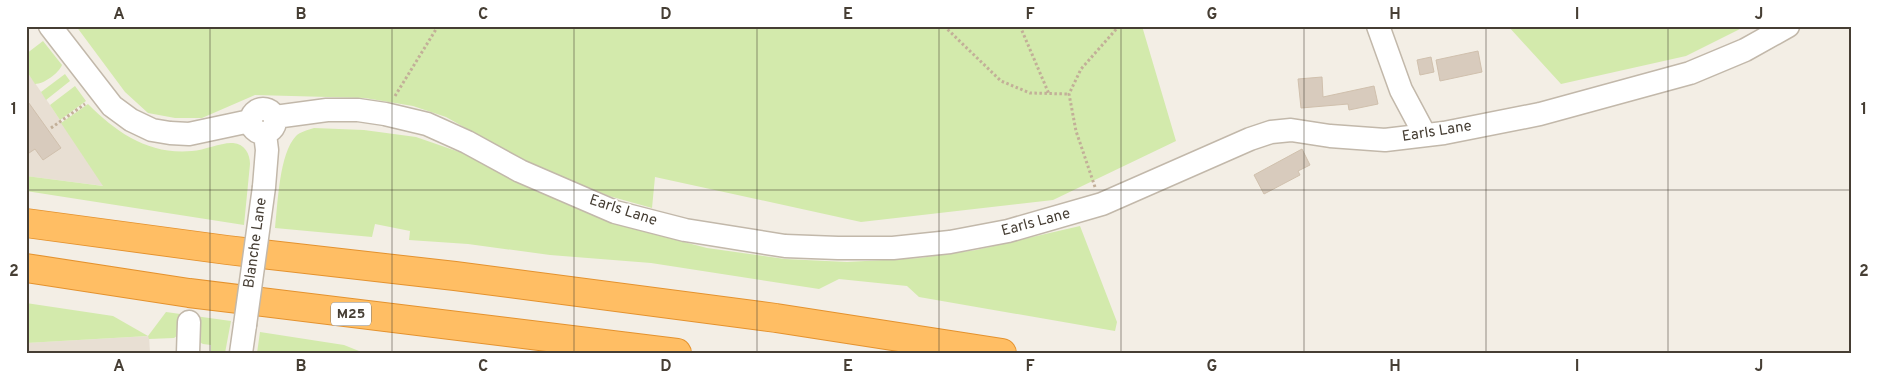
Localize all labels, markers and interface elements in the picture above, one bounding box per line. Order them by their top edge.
text: A [113,5,125,25]
text: B [295,5,307,25]
text: C [478,5,488,25]
text: D [660,5,672,25]
text: E [843,5,853,25]
text: F [1025,5,1035,25]
text: G [1207,5,1217,25]
text: H [1389,5,1401,25]
text: I [1575,5,1579,25]
text: J [1755,5,1763,25]
text: 1 [11,100,17,120]
text: 1 [1861,100,1867,120]
street label: Earls Lane [1401,117,1473,147]
street label: Earls Lane [587,191,659,231]
street label: Blanche Lane [240,196,272,290]
street label: Earls Lane [1000,205,1072,241]
text: 2 [9,262,19,282]
text: 2 [1859,262,1869,282]
road number: M25 [331,302,371,326]
text: A [113,357,125,377]
text: B [295,357,307,377]
text: C [478,357,488,377]
text: D [660,357,672,377]
text: E [843,357,853,377]
text: F [1025,357,1035,377]
text: G [1207,357,1217,377]
text: H [1389,357,1401,377]
text: I [1575,357,1579,377]
text: J [1755,357,1763,377]

